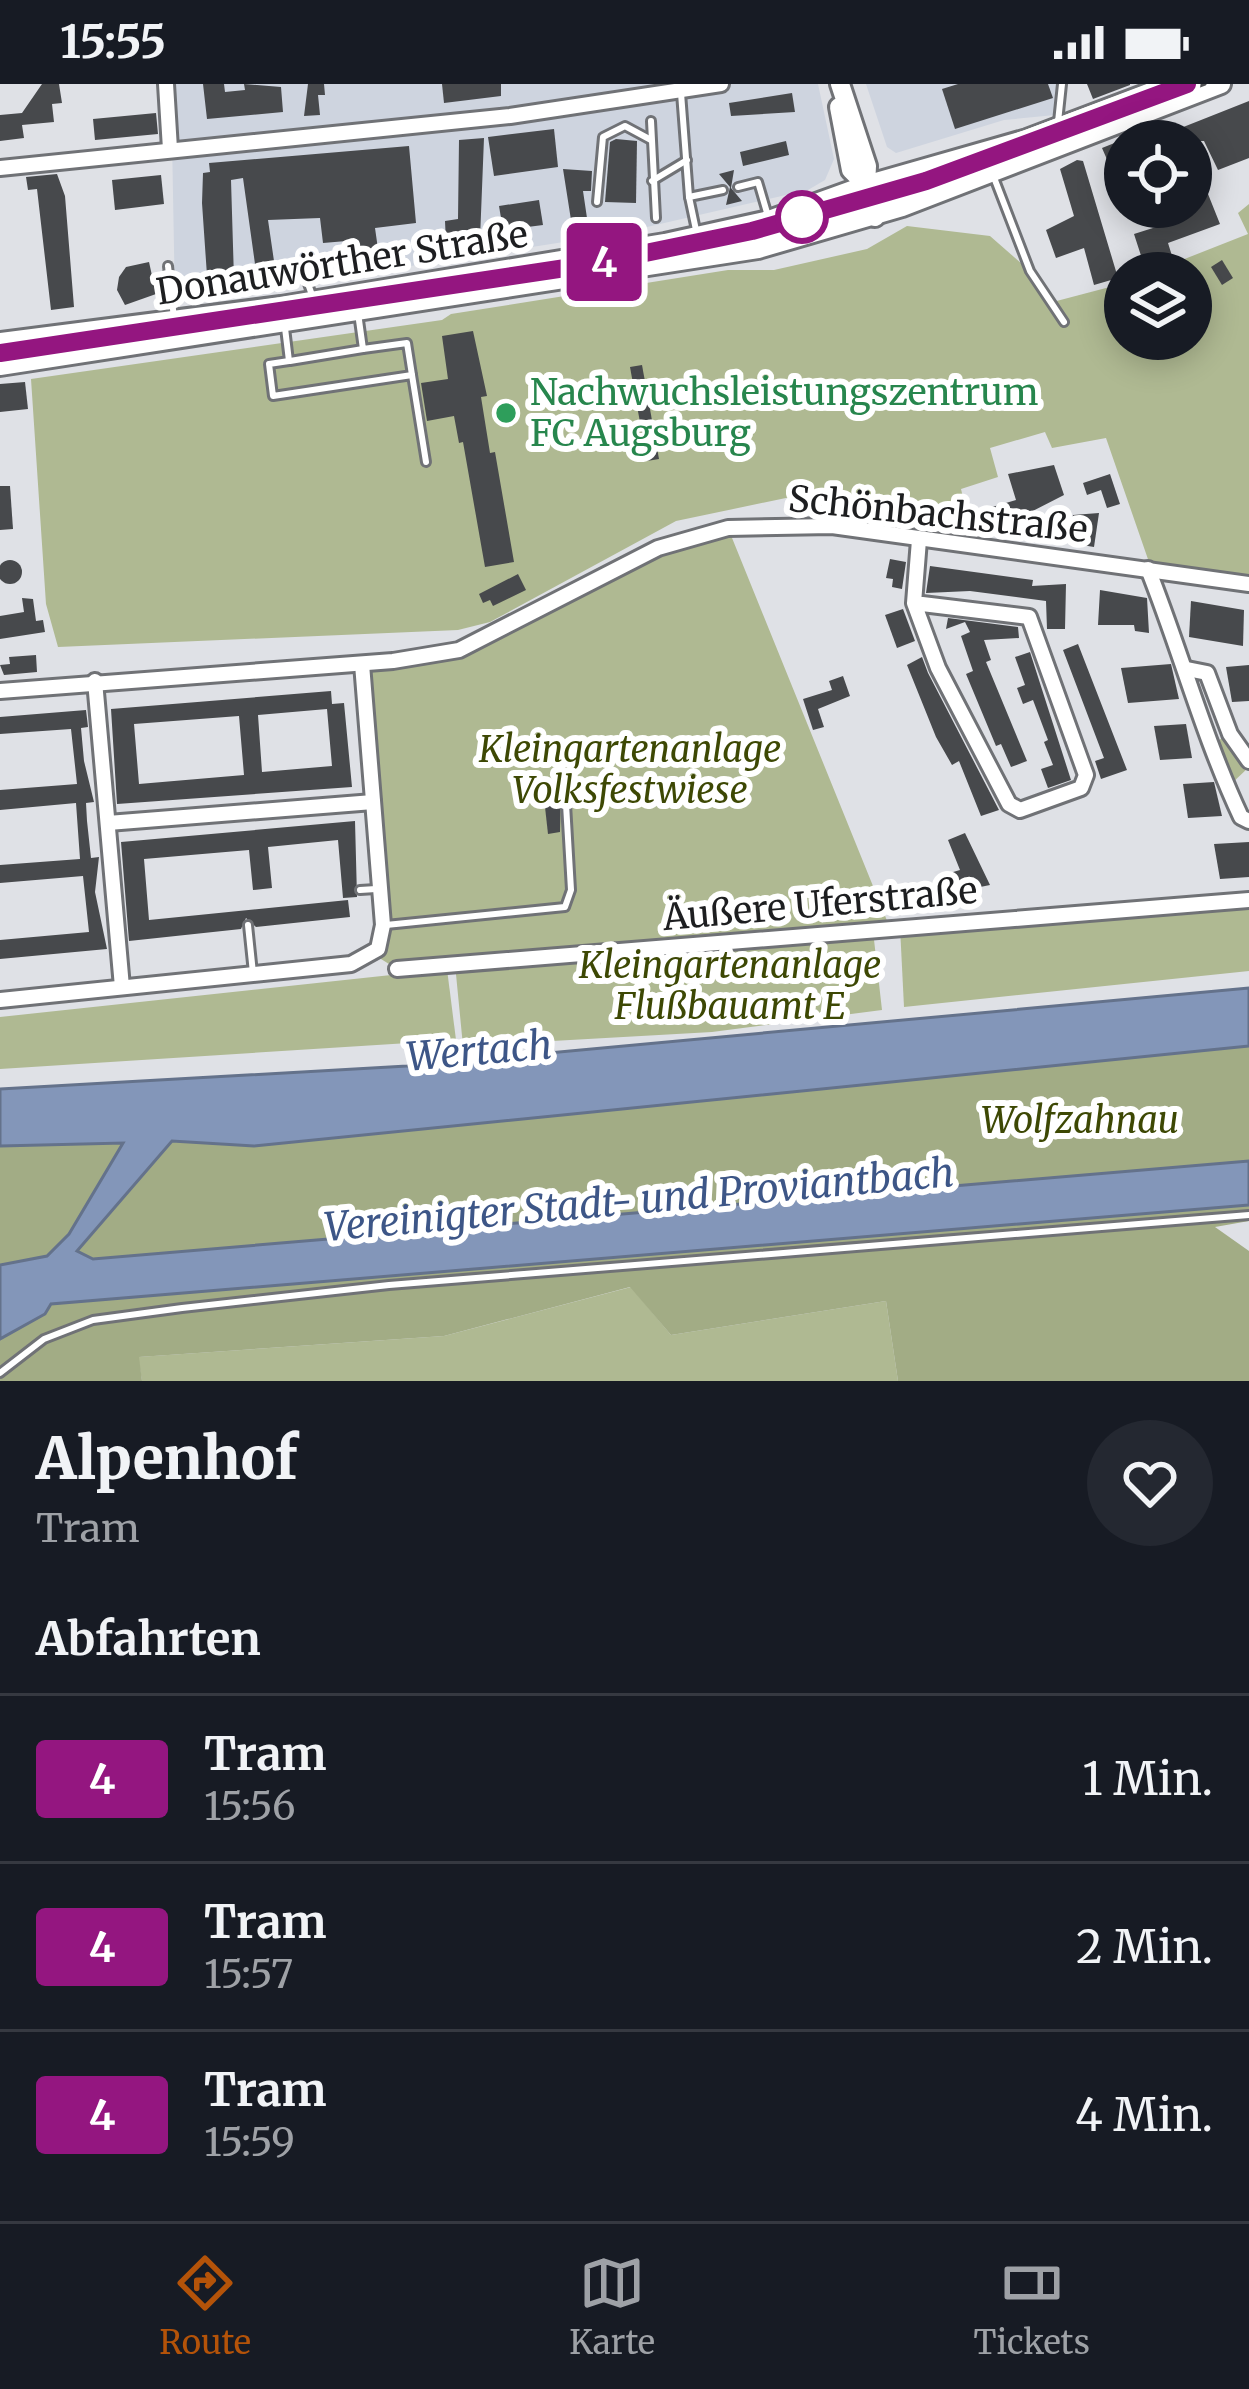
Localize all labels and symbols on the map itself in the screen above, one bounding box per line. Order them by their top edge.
unlabelled marker [777,192,827,242]
street label: Donauwörther Straße [153,211,531,315]
line badge: 4 [565,223,643,301]
place label: Nachwuchsleistungszentrum FC Augsburg [530,370,1038,456]
marker: Nachwuchsleistungszentrum FC Augsburg [493,400,519,426]
street label: Schönbachstraße [786,476,1090,552]
park label: Kleingartenanlage Volksfestwiese [478,727,781,813]
street label: Äußere Uferstraße [660,868,979,940]
park label: Kleingartenanlage Flußbauamt E [578,943,881,1029]
water label: Wertach [404,1020,554,1082]
park label: Wolfzahnau [981,1098,1179,1143]
water label: Vereinigter Stadt- und Proviantbach [322,1148,956,1252]

